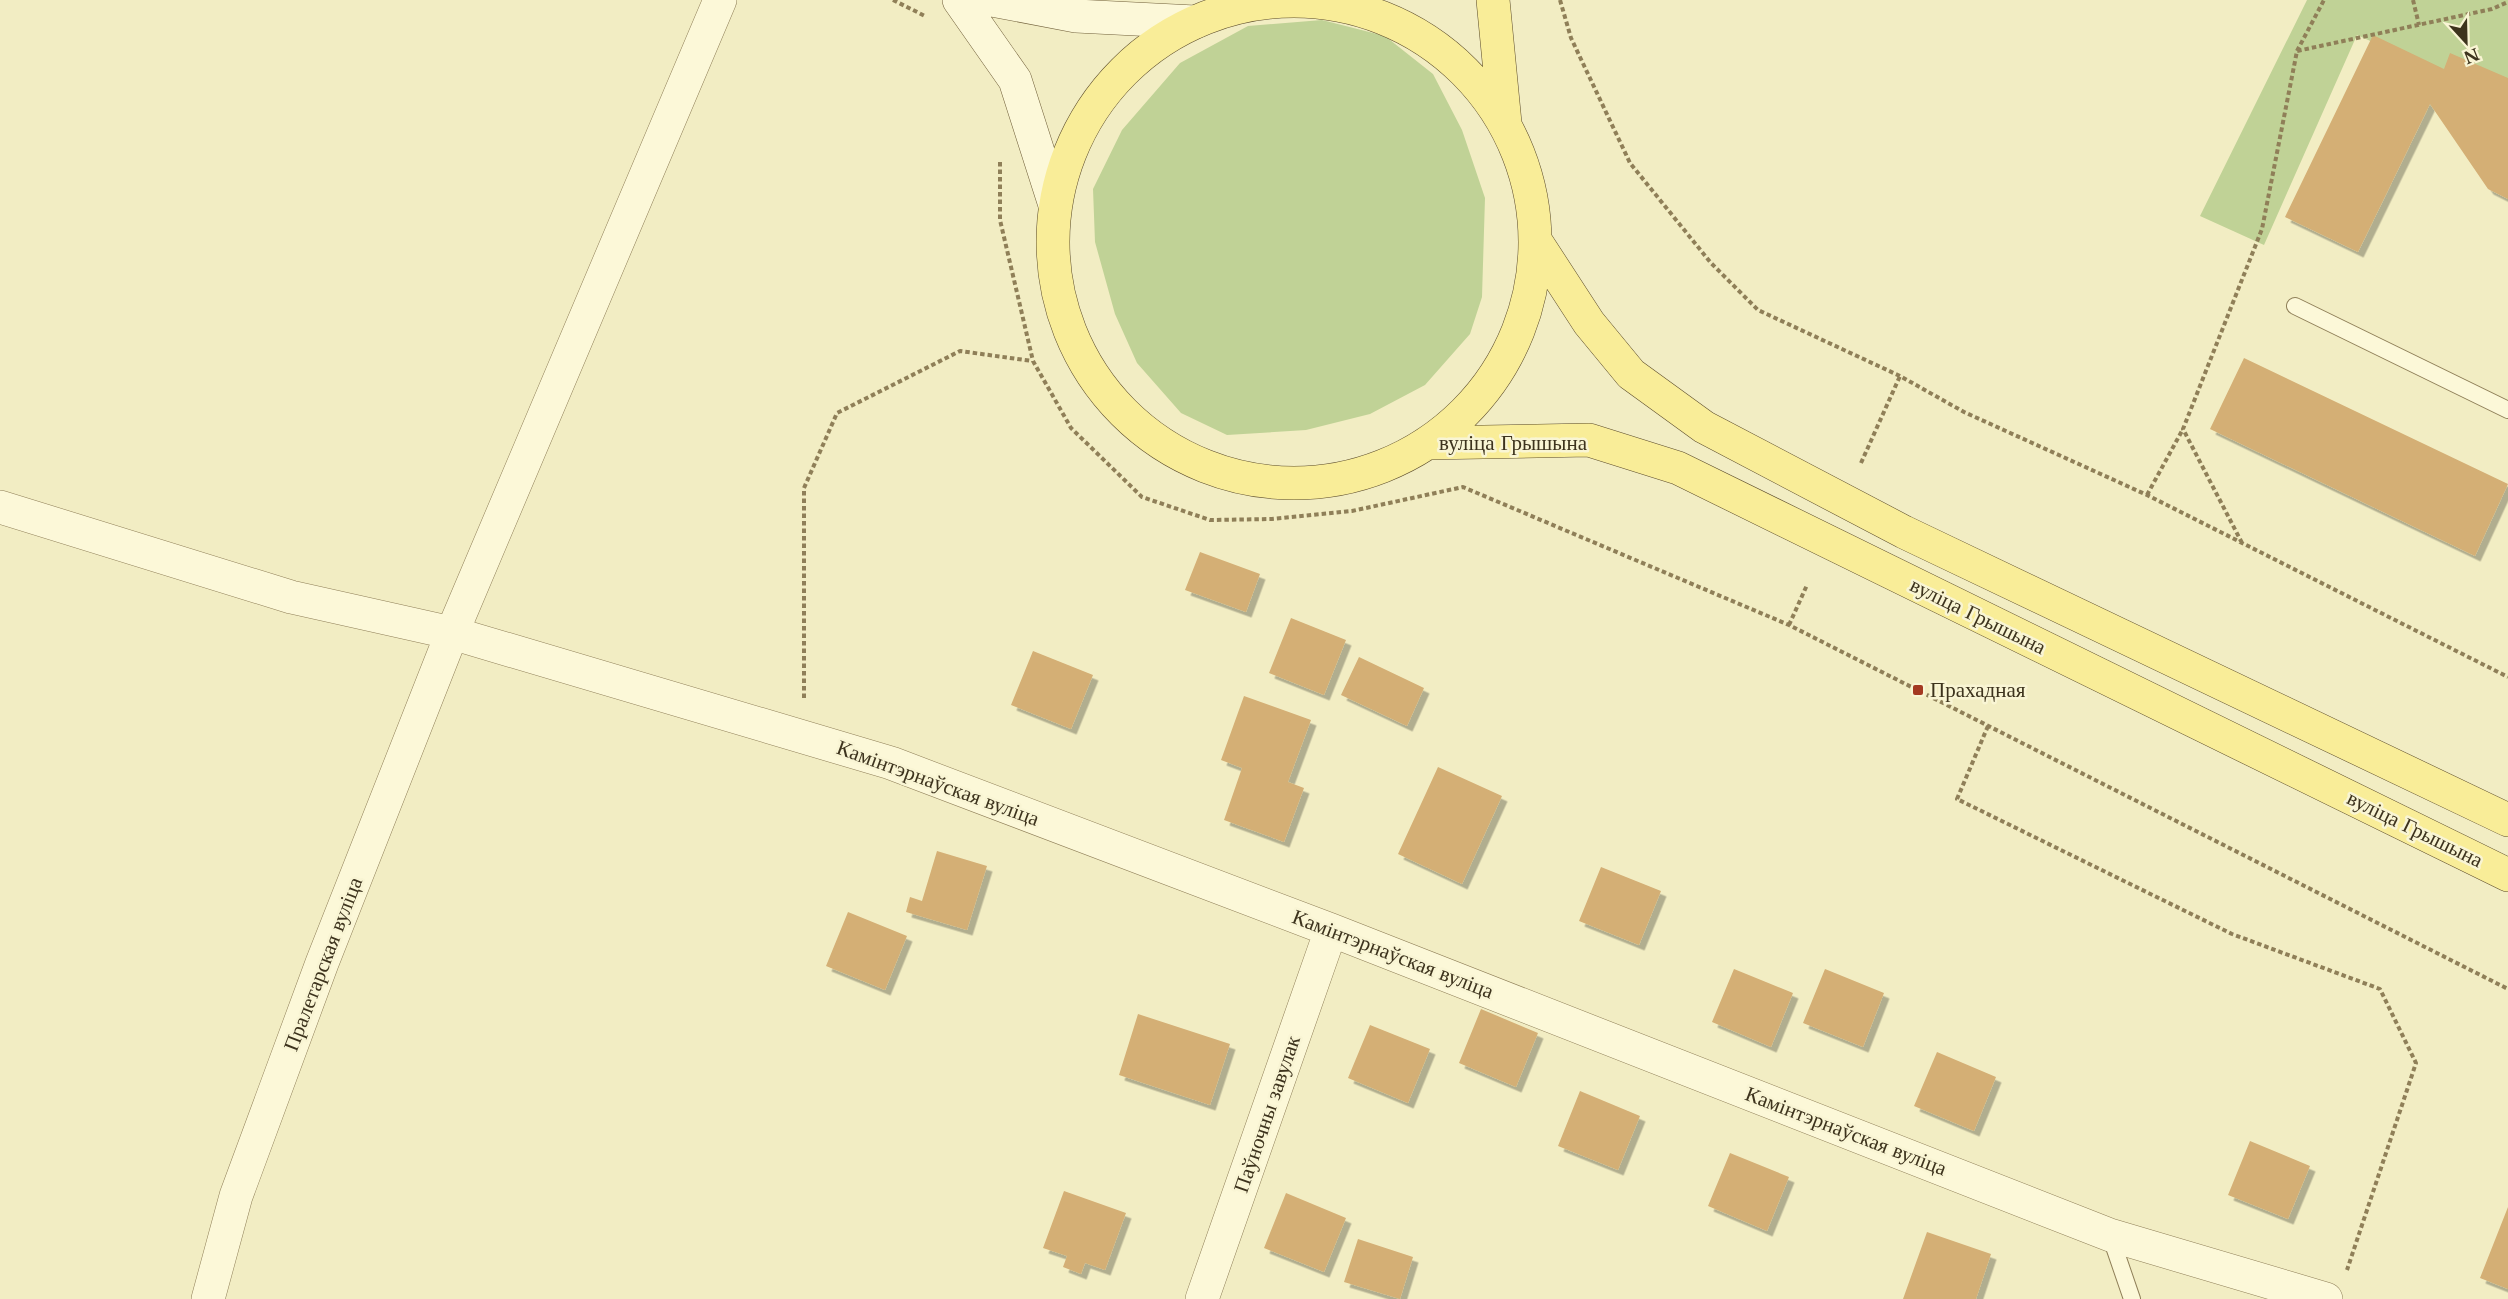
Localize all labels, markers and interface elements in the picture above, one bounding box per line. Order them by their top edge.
north arrow [2436,12,2496,72]
text: N [2461,44,2482,68]
street label: вуліца Грышына [1439,430,1588,456]
street label: вуліца Грышына [1906,572,2051,660]
place label: Прахадная [1930,677,2026,703]
marker: Прахадная [1911,683,1925,697]
street label: Камінтэрнаўская вуліца [833,734,1043,832]
street label: вуліца Грышына [2343,785,2488,873]
street label: Пралетарская вуліца [278,873,368,1055]
street label: Камінтэрнаўская вуліца [1289,904,1498,1005]
street label: Паўночны завулак [1228,1031,1306,1196]
street label: Камінтэрнаўская вуліца [1742,1081,1951,1182]

